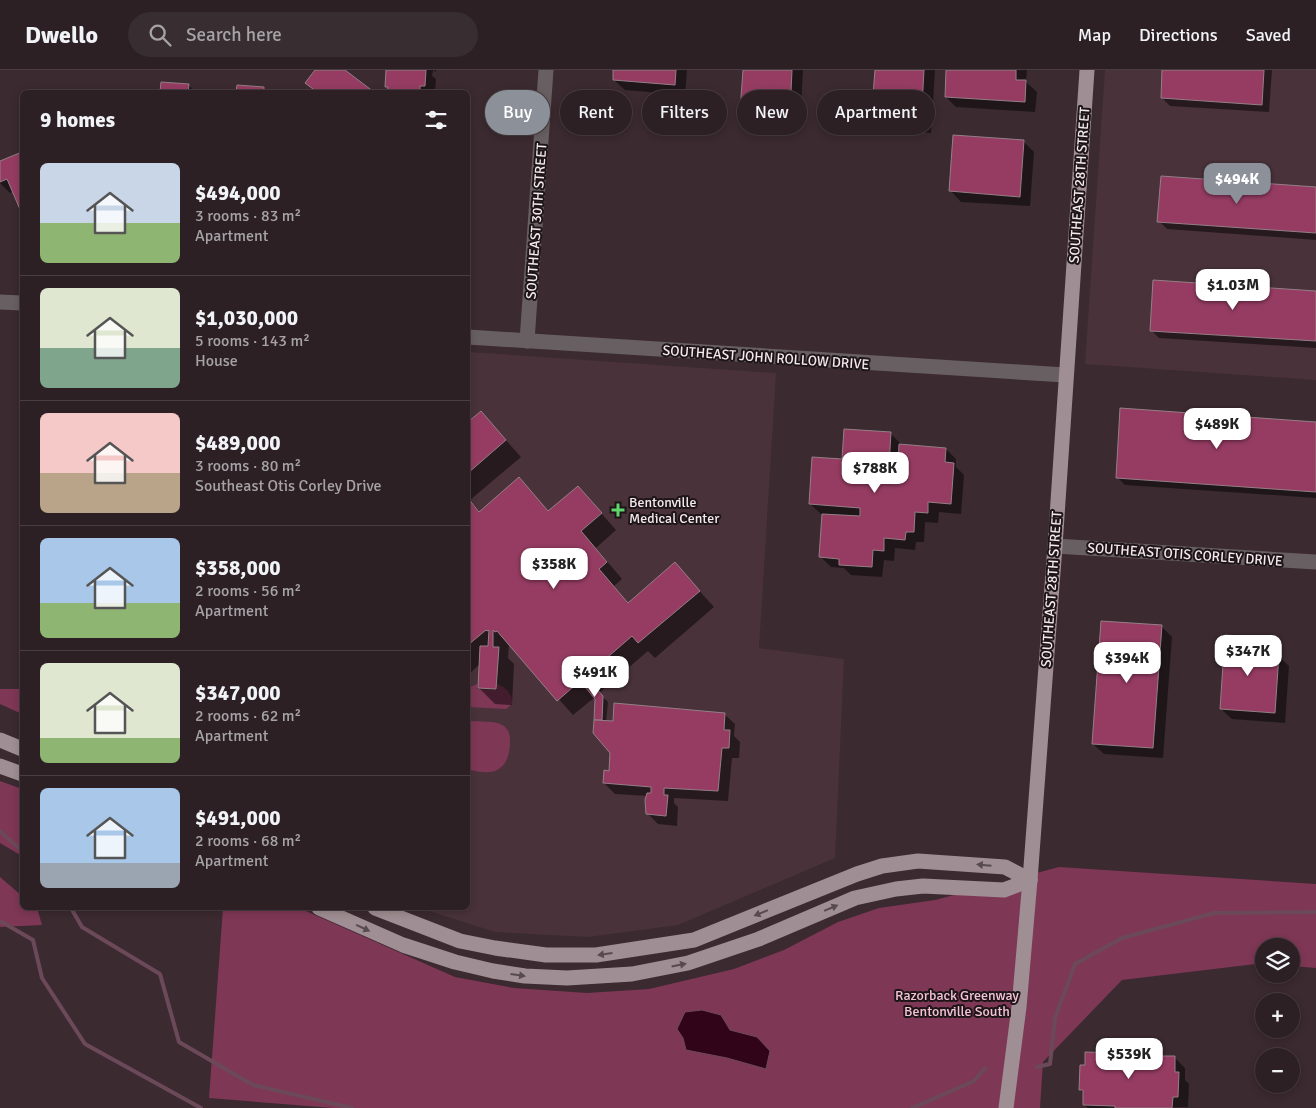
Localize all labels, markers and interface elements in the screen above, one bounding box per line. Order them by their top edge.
search box [128,12,478,57]
text: Dwello [25,20,98,50]
icon: search [146,21,174,49]
text: Search here [186,23,282,47]
text: Map [1078,24,1111,46]
text: Directions [1139,24,1218,46]
text: Saved [1246,24,1291,46]
chip: Buy [485,90,550,135]
chip: Rent [560,90,632,135]
chip: Filters [642,90,727,135]
chip: New [737,90,807,135]
chip: Apartment [817,90,935,135]
icon: filters [422,106,450,134]
street label: SOUTHEAST 28TH STREET [1066,106,1093,264]
text: 9 homes [40,107,115,133]
street label: SOUTHEAST 30TH STREET [523,142,550,300]
pin: $494K [1202,162,1272,205]
text: $494K [1215,169,1259,189]
text: $494,000 [195,180,281,206]
icon: home [80,183,140,243]
text: 3 rooms · 83 m² [195,206,301,226]
text: Apartment [195,226,268,246]
pin: $1.03M [1192,268,1274,311]
text: $1.03M [1207,275,1259,295]
text: $1,030,000 [195,305,298,331]
icon: home [80,308,140,368]
text: 5 rooms · 143 m² [195,331,310,351]
street label: SOUTHEAST JOHN ROLLOW DRIVE [662,342,870,373]
text: House [195,351,238,371]
pin: $489K [1182,408,1252,450]
text: $489K [1195,414,1239,434]
text: $489,000 [195,430,281,456]
icon: home [80,433,140,493]
pin: $788K [840,452,910,494]
text: 3 rooms · 80 m² [195,456,301,476]
text: $788K [853,458,897,478]
text: Southeast Otis Corley Drive [195,476,382,496]
place label: Bentonville Medical Center [629,494,720,527]
marker: Bentonville Medical Center [611,503,625,517]
street label: SOUTHEAST 28TH STREET [1038,510,1065,668]
street label: SOUTHEAST OTIS CORLEY DRIVE [1087,539,1283,570]
pin: $358K [519,548,589,590]
text: $358K [532,554,576,574]
text: $358,000 [195,555,281,581]
icon: home [80,558,140,618]
text: 2 rooms · 56 m² [195,581,301,601]
text: Apartment [195,601,268,621]
pin: $347K [1213,634,1283,677]
text: $347K [1226,641,1270,661]
pin: $394K [1092,642,1162,684]
text: $394K [1105,648,1149,668]
pin: $491K [560,656,630,698]
text: $491K [573,662,617,682]
text: $347,000 [195,680,281,706]
icon: home [80,683,140,743]
text: 2 rooms · 62 m² [195,706,301,726]
text: Apartment [195,726,268,746]
text: $491,000 [195,805,281,831]
icon: home [80,808,140,868]
text: 2 rooms · 68 m² [195,831,301,851]
text: Apartment [195,851,268,871]
one-way arrow [976,861,992,869]
one-way arrow [824,904,838,912]
one-way arrow [753,909,768,917]
one-way arrow [356,924,370,932]
map controls [1255,938,1300,1093]
button: layers [1255,938,1300,983]
one-way arrow [597,950,613,958]
one-way arrow [672,961,687,969]
one-way arrow [510,971,526,979]
park label: Razorback Greenway Bentonville South [895,987,1019,1020]
button: + [1255,993,1300,1038]
pin: $539K [1094,1038,1164,1080]
text: $539K [1107,1044,1151,1064]
button: − [1255,1048,1300,1093]

